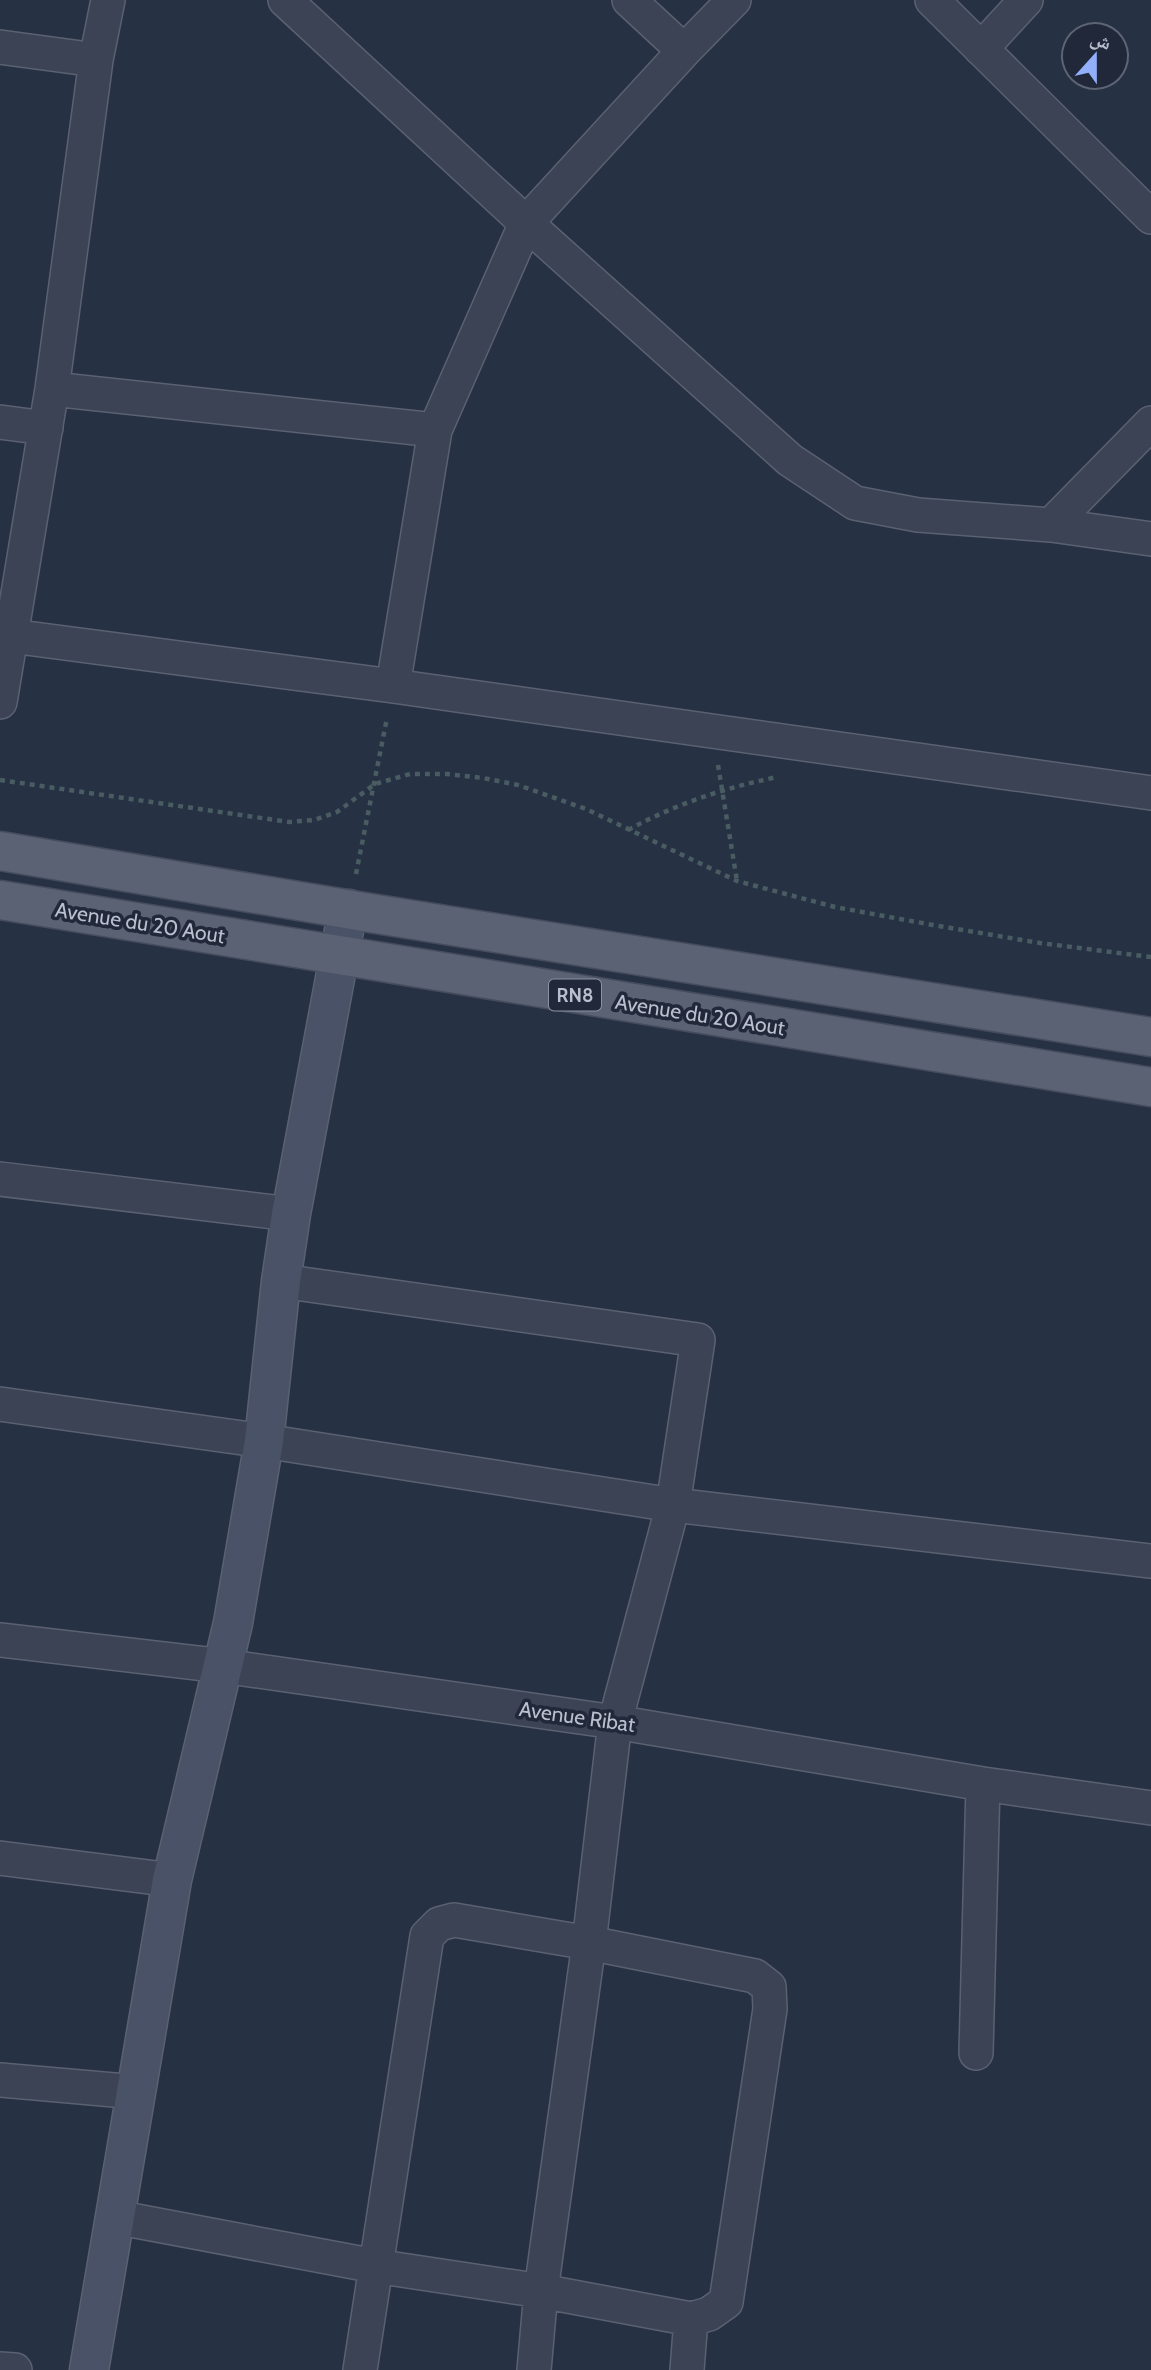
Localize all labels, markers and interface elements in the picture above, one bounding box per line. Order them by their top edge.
north arrow [1060,21,1130,91]
text: ش [1087,26,1114,55]
street label: Avenue du 20 Aout [53,897,227,948]
road number: RN8 [549,979,601,1010]
street label: Avenue du 20 Aout [613,989,787,1040]
street label: Avenue Ribat [517,1696,637,1737]

